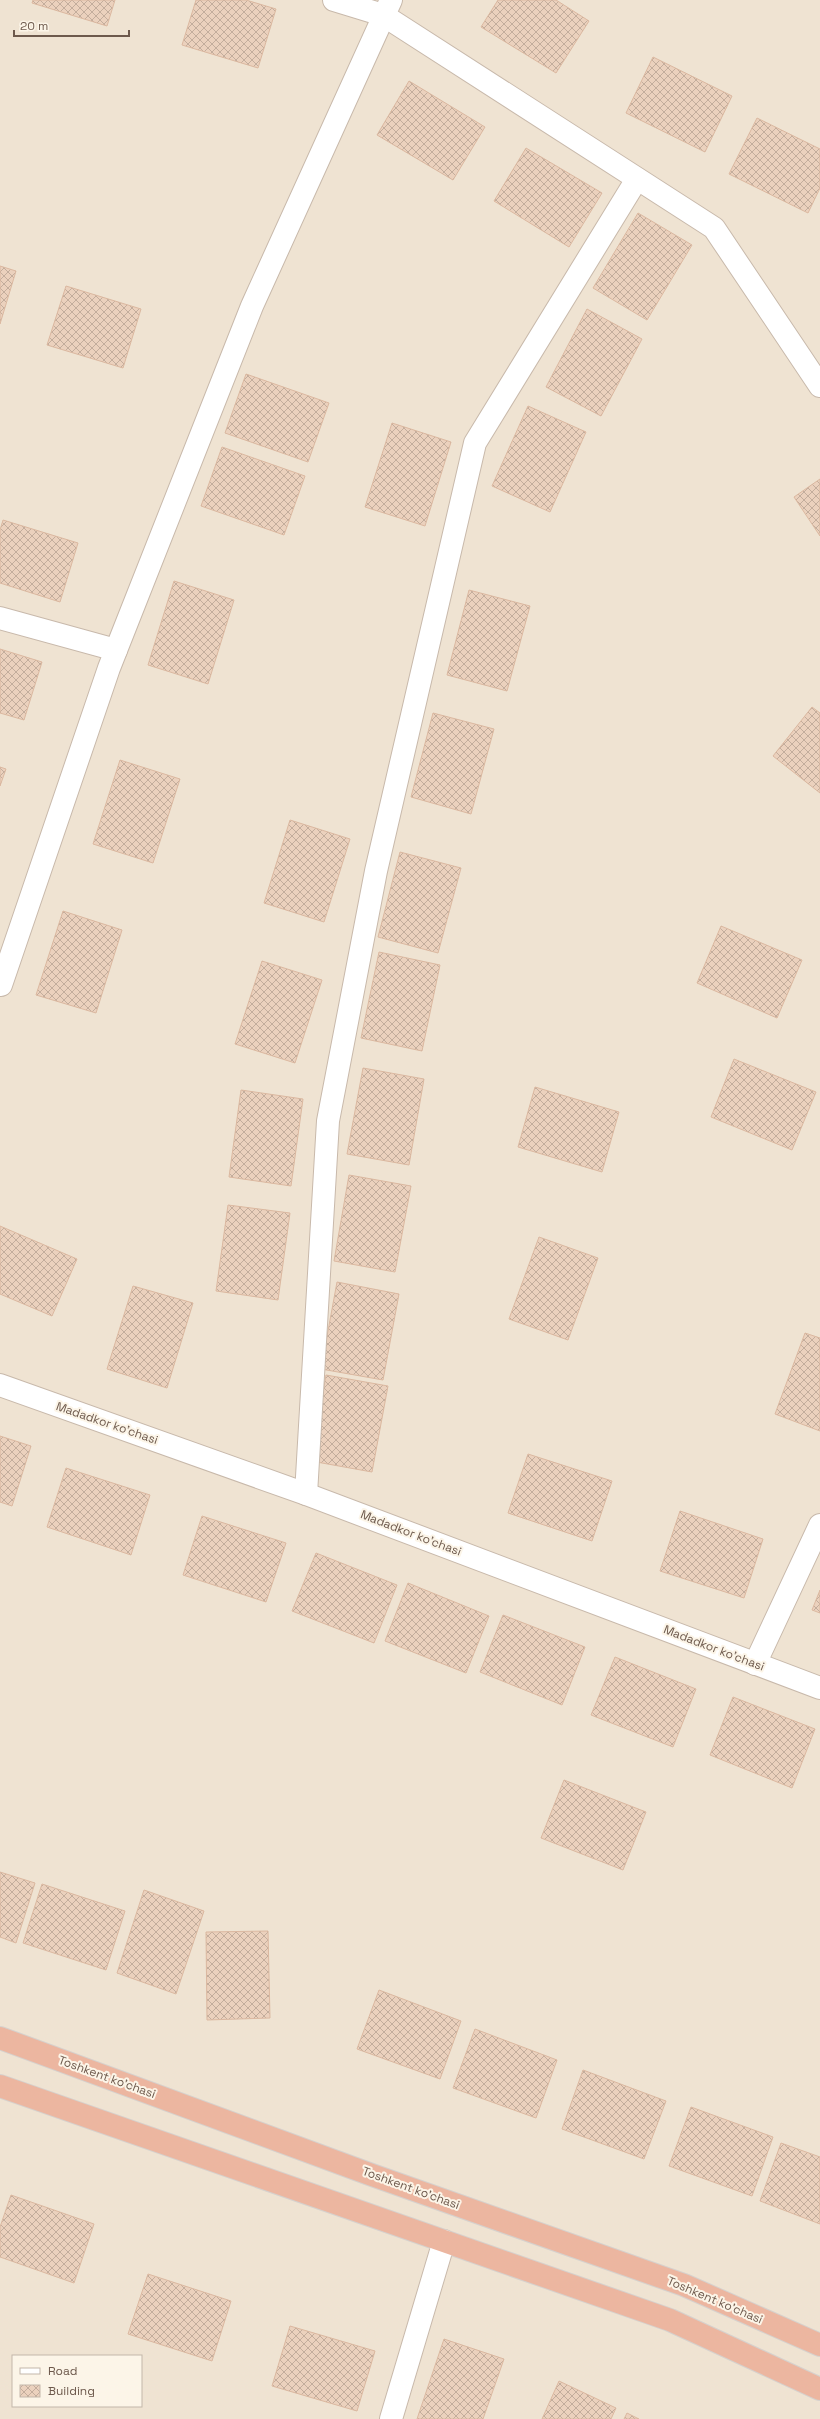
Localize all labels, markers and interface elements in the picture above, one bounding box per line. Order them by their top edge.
scale bar [14,12,129,38]
text: 20 m [20,18,48,34]
street label: Madadkor ko'chasi [54,1398,160,1448]
street label: Madadkor ko'chasi [358,1506,464,1560]
street label: Madadkor ko'chasi [661,1621,767,1675]
street label: Toshkent ko'chasi [56,2052,158,2102]
street label: Toshkent ko'chasi [360,2163,462,2213]
street label: Toshkent ko'chasi [665,2273,765,2327]
legend [12,2355,142,2407]
text: Road [48,2363,77,2379]
text: Building [48,2383,95,2399]

